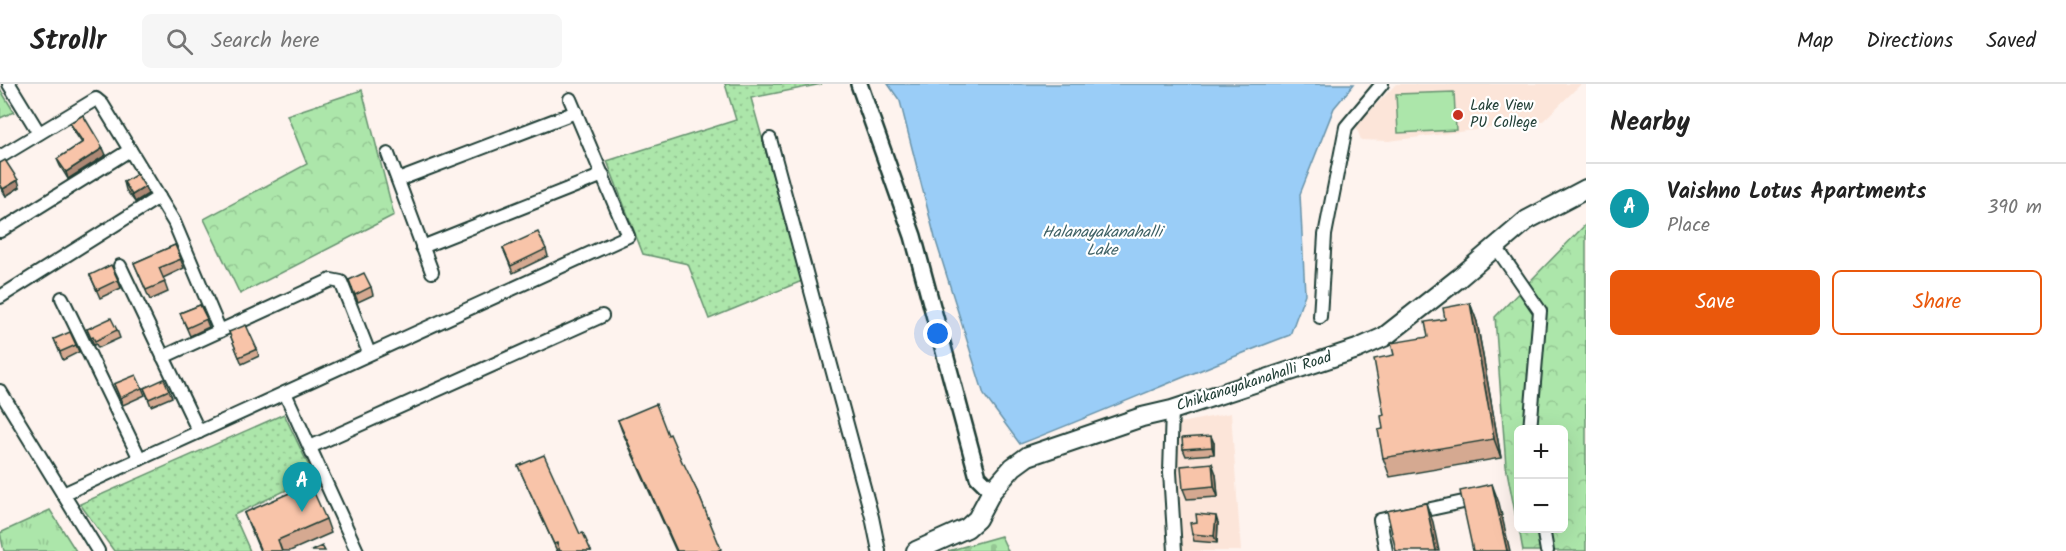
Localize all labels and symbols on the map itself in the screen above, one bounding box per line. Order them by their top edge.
place label: Lake View PU College [1470,94,1537,135]
marker: Lake View PU College [1451,108,1465,122]
water label: Halanayakanahalli Lake [1042,220,1165,263]
your location [923,319,952,348]
street label: Chikkanayakanahalli Road [1173,345,1335,418]
pin: A [282,462,322,512]

